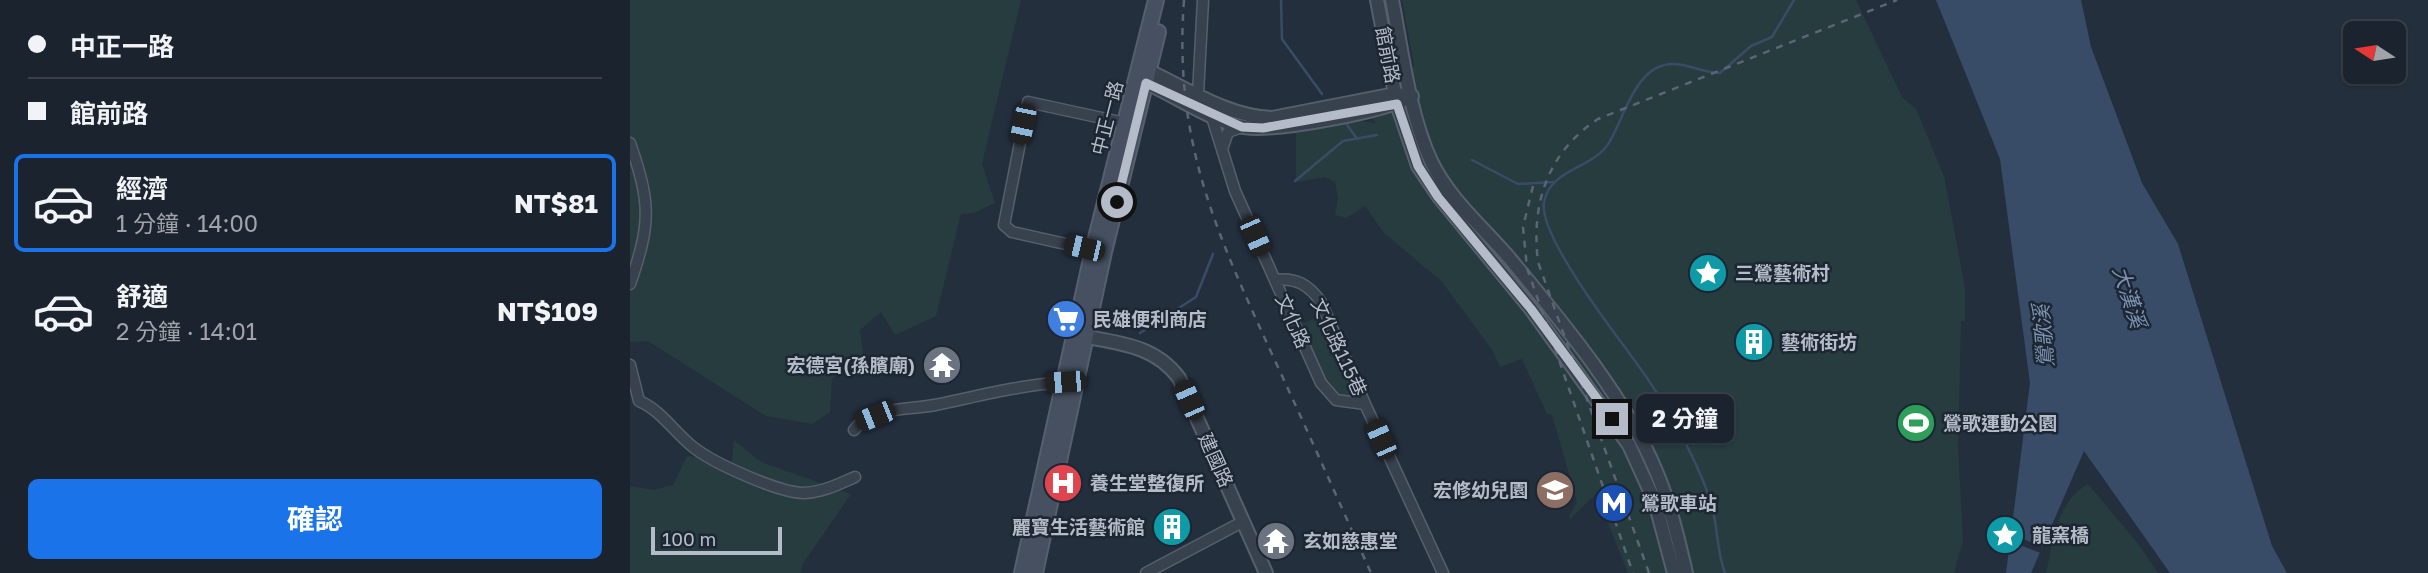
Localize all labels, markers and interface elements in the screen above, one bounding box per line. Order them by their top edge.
north arrow [2343,21,2406,84]
map controls [2343,21,2406,84]
street label: 館前路 [1372,25,1405,85]
text: 中正一路 [70,31,174,62]
street label: 中正一路 [1086,78,1127,158]
text: 館前路 [70,98,148,129]
car [1009,101,1038,147]
icon: car [32,172,95,235]
text: 經濟 [116,173,168,204]
route start [1101,186,1133,218]
text: NT$81 [514,188,598,219]
text: 1 分鐘 · 14:00 [116,209,258,237]
car [1237,213,1274,259]
car [1062,233,1107,263]
place icon: 三鶯藝術村 [1687,252,1729,294]
place label: 三鶯藝術村 [1735,261,1830,284]
water label: 大漢溪 [2108,263,2153,334]
icon: car [32,280,95,343]
text: 舒適 [116,281,168,312]
street label: 文化路 [1271,290,1316,352]
street label: 文化路115巷 [1307,294,1372,399]
text: NT$109 [497,296,598,327]
supermarket icon: 民雄便利商店 [1045,298,1087,340]
water label: 鶯歌溪 [2027,301,2059,369]
place label: 民雄便利商店 [1093,307,1207,330]
text: 2 分鐘 · 14:01 [116,317,257,345]
building icon: 藝術街坊 [1733,321,1775,363]
place label: 藝術街坊 [1781,330,1857,353]
temple icon: 宏德宮(孫臏廟) [921,344,963,386]
place label: 宏德宮(孫臏廟) [787,353,915,376]
car [1044,370,1087,394]
car [1171,377,1208,423]
callout: 2 分鐘 [1636,394,1734,444]
car [852,398,899,434]
sports icon: 鶯歌運動公園 [1895,402,1937,444]
route end [1596,403,1628,435]
text: 2 分鐘 [1652,404,1718,432]
place label: 鶯歌運動公園 [1943,411,2057,434]
car [1363,416,1400,462]
street label: 建國路 [1194,429,1239,491]
hospital icon: 養生堂整復所 [1042,462,1084,504]
school or university icon: 宏修幼兒園 [1534,469,1576,511]
place label: 養生堂整復所 [1090,471,1204,494]
place label: 宏修幼兒園 [1433,478,1528,501]
button: 確認 [28,479,602,559]
metro station icon: 鶯歌車站 [1593,482,1635,524]
place label: 鶯歌車站 [1641,491,1717,514]
building icon: 麗寶生活藝術館 [1151,506,1193,548]
place icon: 龍窯橋 [1984,514,2026,556]
place label: 麗寶生活藝術館 [1012,515,1145,538]
temple icon: 玄如慈惠堂 [1255,520,1297,562]
place label: 龍窯橋 [2032,523,2089,546]
scale bar [651,524,782,556]
text: 100 m [662,527,716,550]
place label: 玄如慈惠堂 [1303,529,1398,552]

